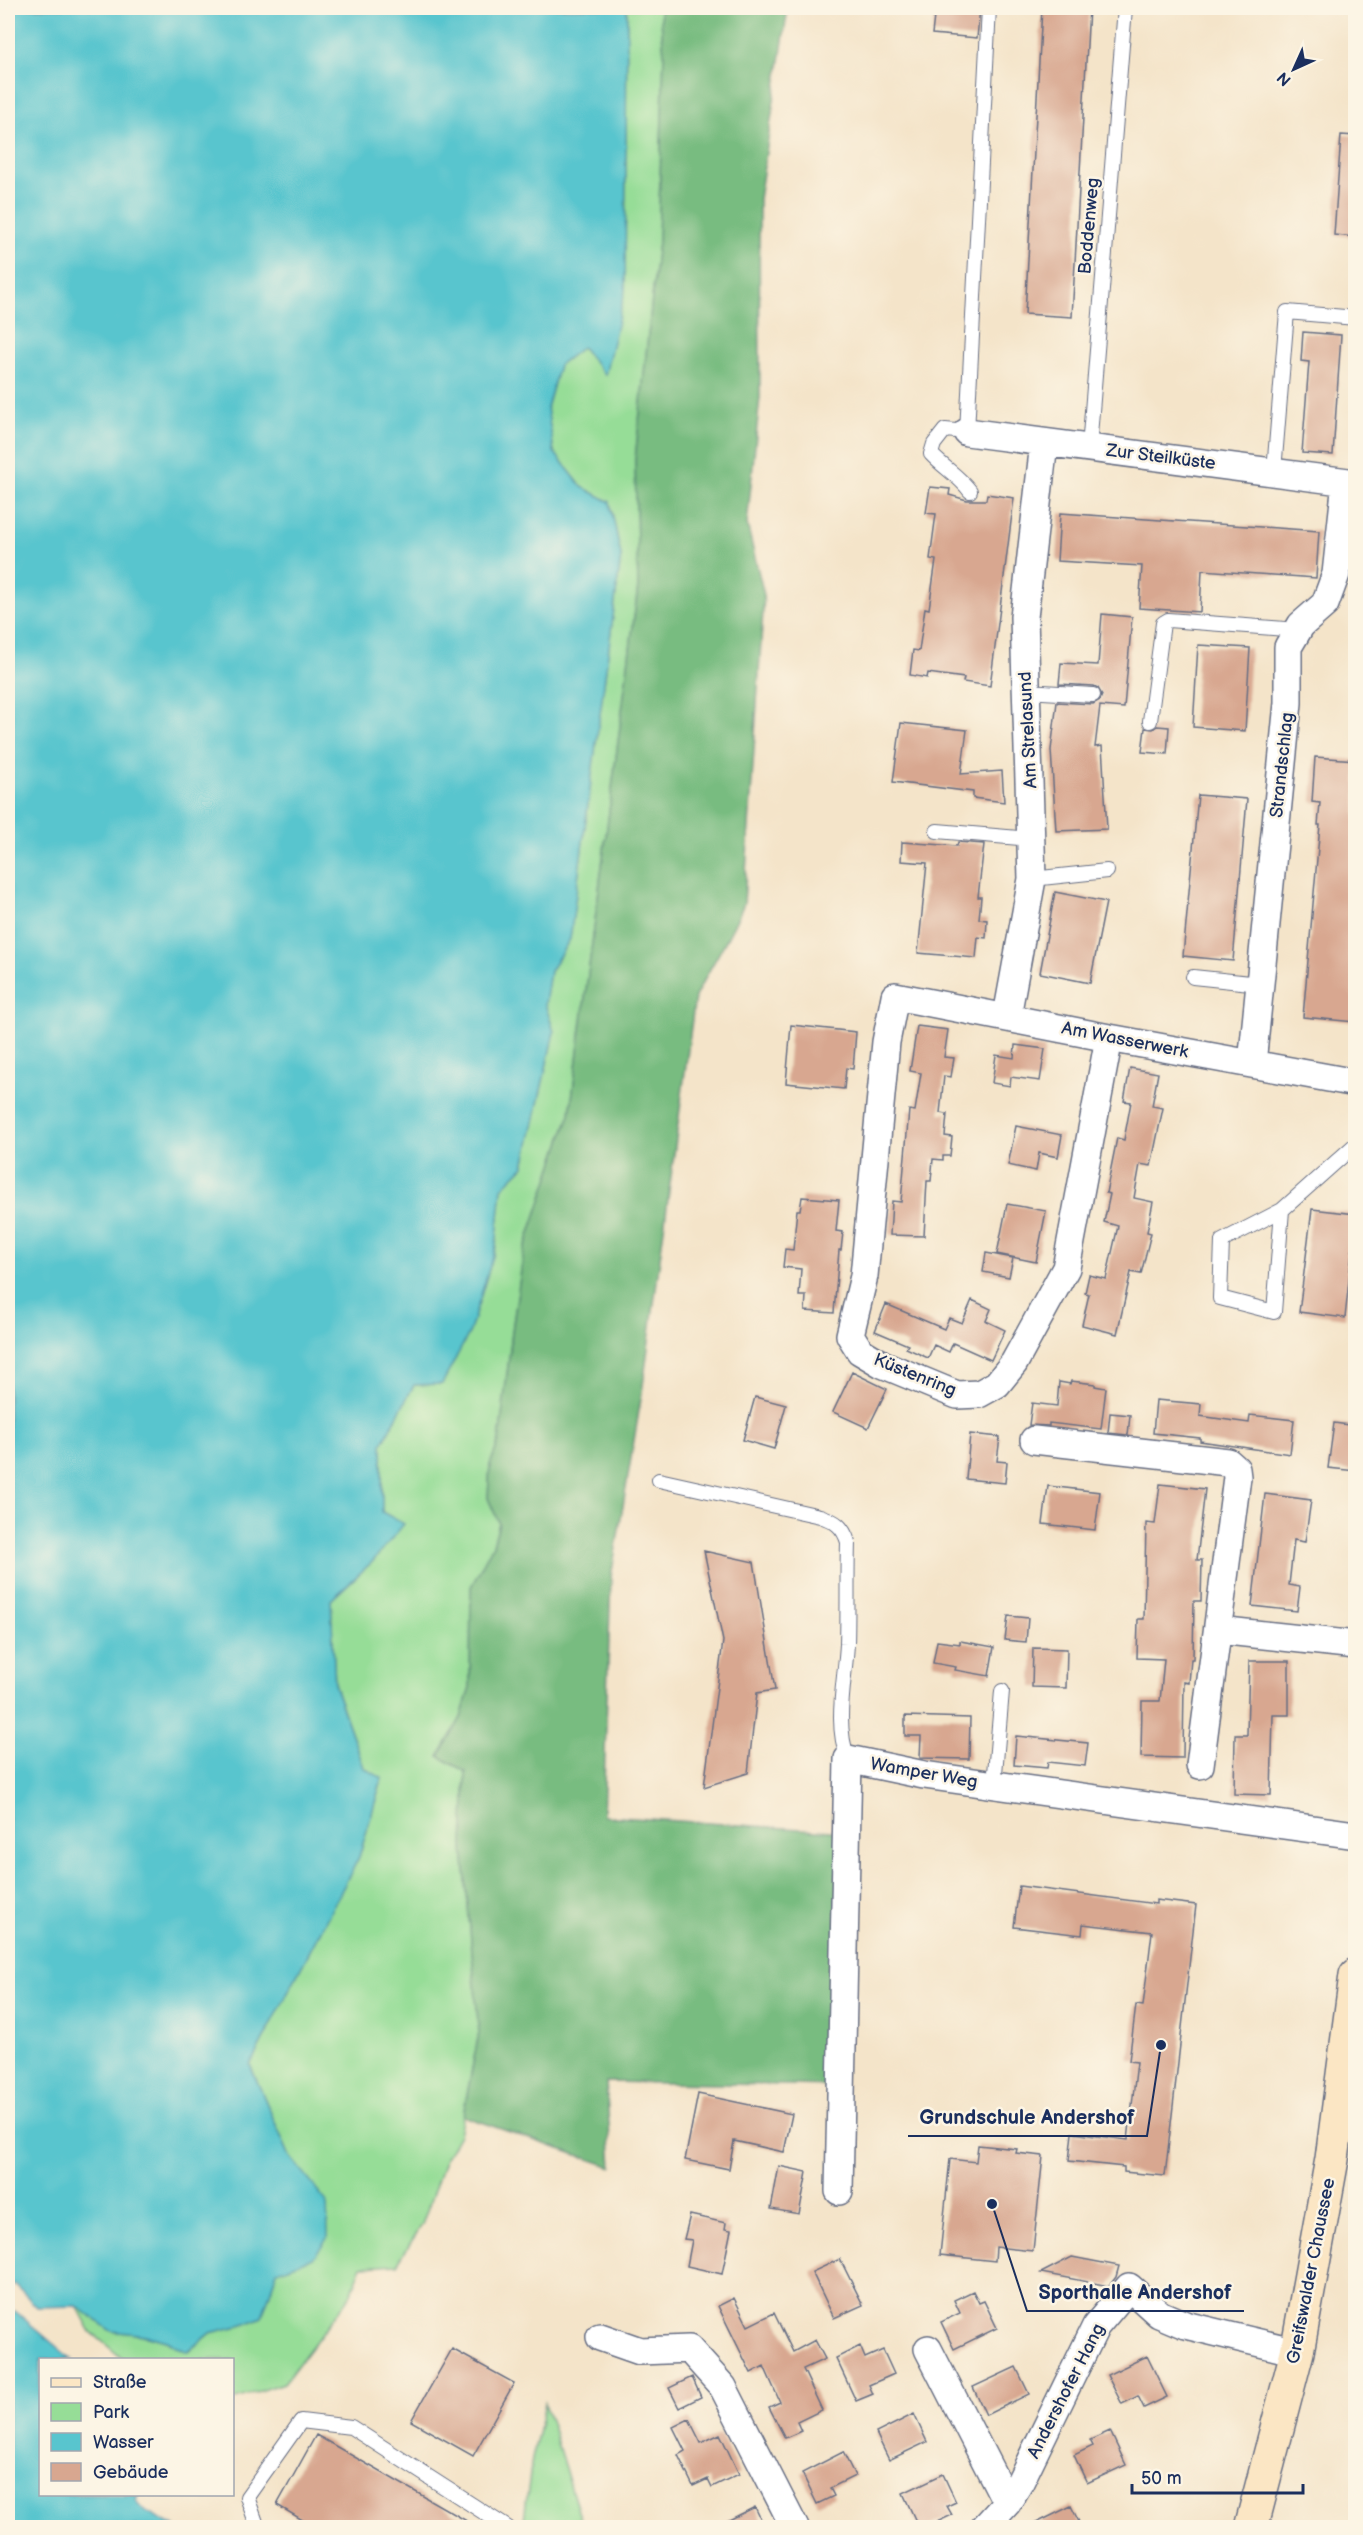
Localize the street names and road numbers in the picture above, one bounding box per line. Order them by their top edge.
street label: Boddenweg [1074,177,1104,275]
street label: Zur Steilküste [1104,440,1217,474]
street label: Am Strelasund [1014,671,1042,789]
street label: Strandschlag [1266,711,1298,819]
street label: Am Wasserwerk [1060,1017,1190,1063]
street label: Küstenring [871,1349,959,1401]
street label: Wamper Weg [869,1753,979,1793]
street label: Greifswalder Chaussee [1283,2176,1339,2366]
street label: Andershofer Hang [1023,2320,1109,2462]

